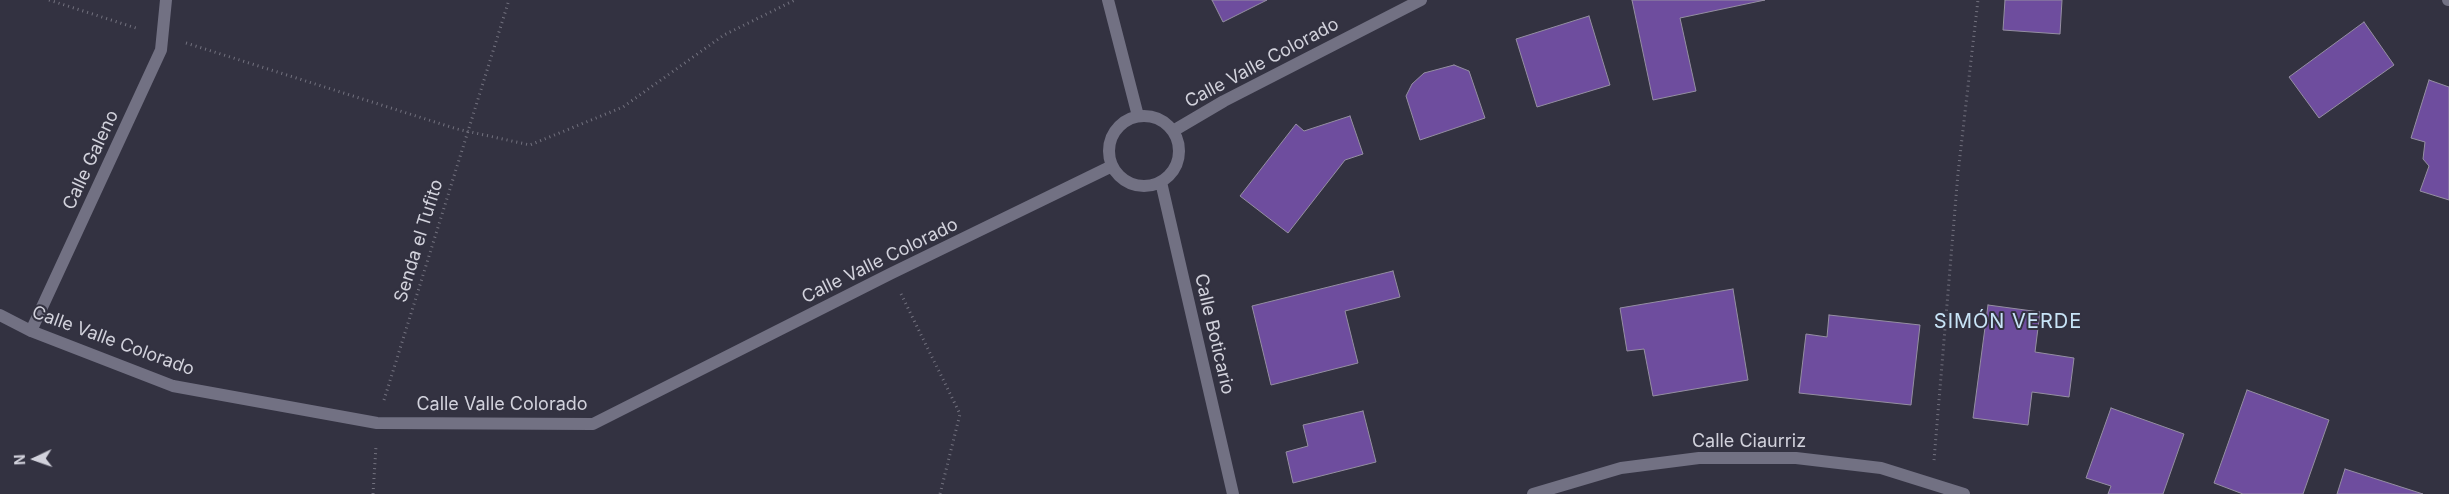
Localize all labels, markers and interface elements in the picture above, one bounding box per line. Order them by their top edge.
street label: Calle Valle Colorado [1181,13,1343,113]
street label: Calle Galeno [59,107,123,213]
street label: Senda el Tufito [390,177,448,305]
street label: Calle Valle Colorado [798,214,962,308]
street label: Calle Boticario [1190,272,1238,396]
street label: Calle Valle Colorado [29,302,197,380]
district label: SIMÓN VERDE [1932,310,2084,334]
street label: Calle Valle Colorado [416,394,588,416]
street label: Calle Ciaurriz [1692,431,1806,453]
north arrow [10,434,60,484]
text: N [11,454,28,466]

